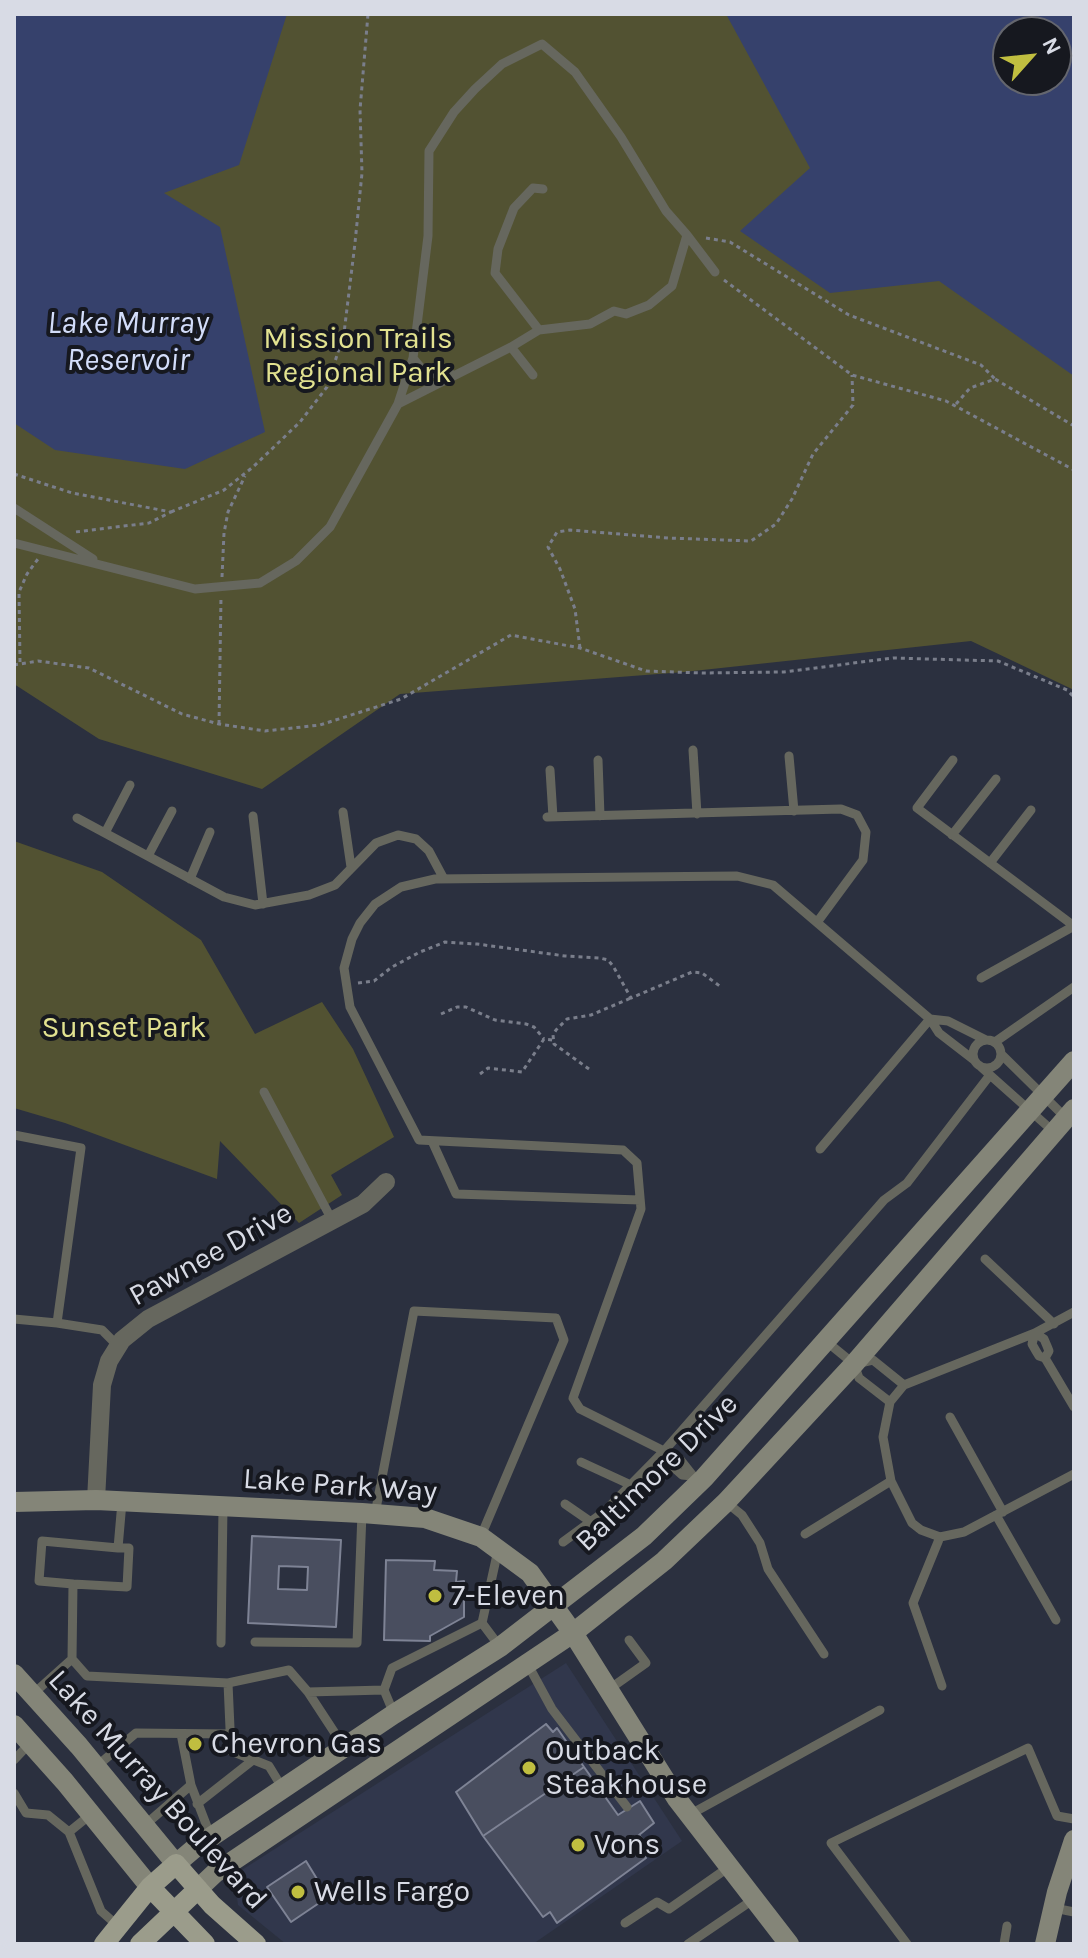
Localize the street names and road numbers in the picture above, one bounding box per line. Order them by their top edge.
street label: Pawnee Drive [123,1195,299,1315]
street label: Baltimore Drive [568,1387,746,1559]
street label: Lake Park Way [242,1461,438,1511]
street label: Lake Murray Boulevard [40,1663,274,1917]

